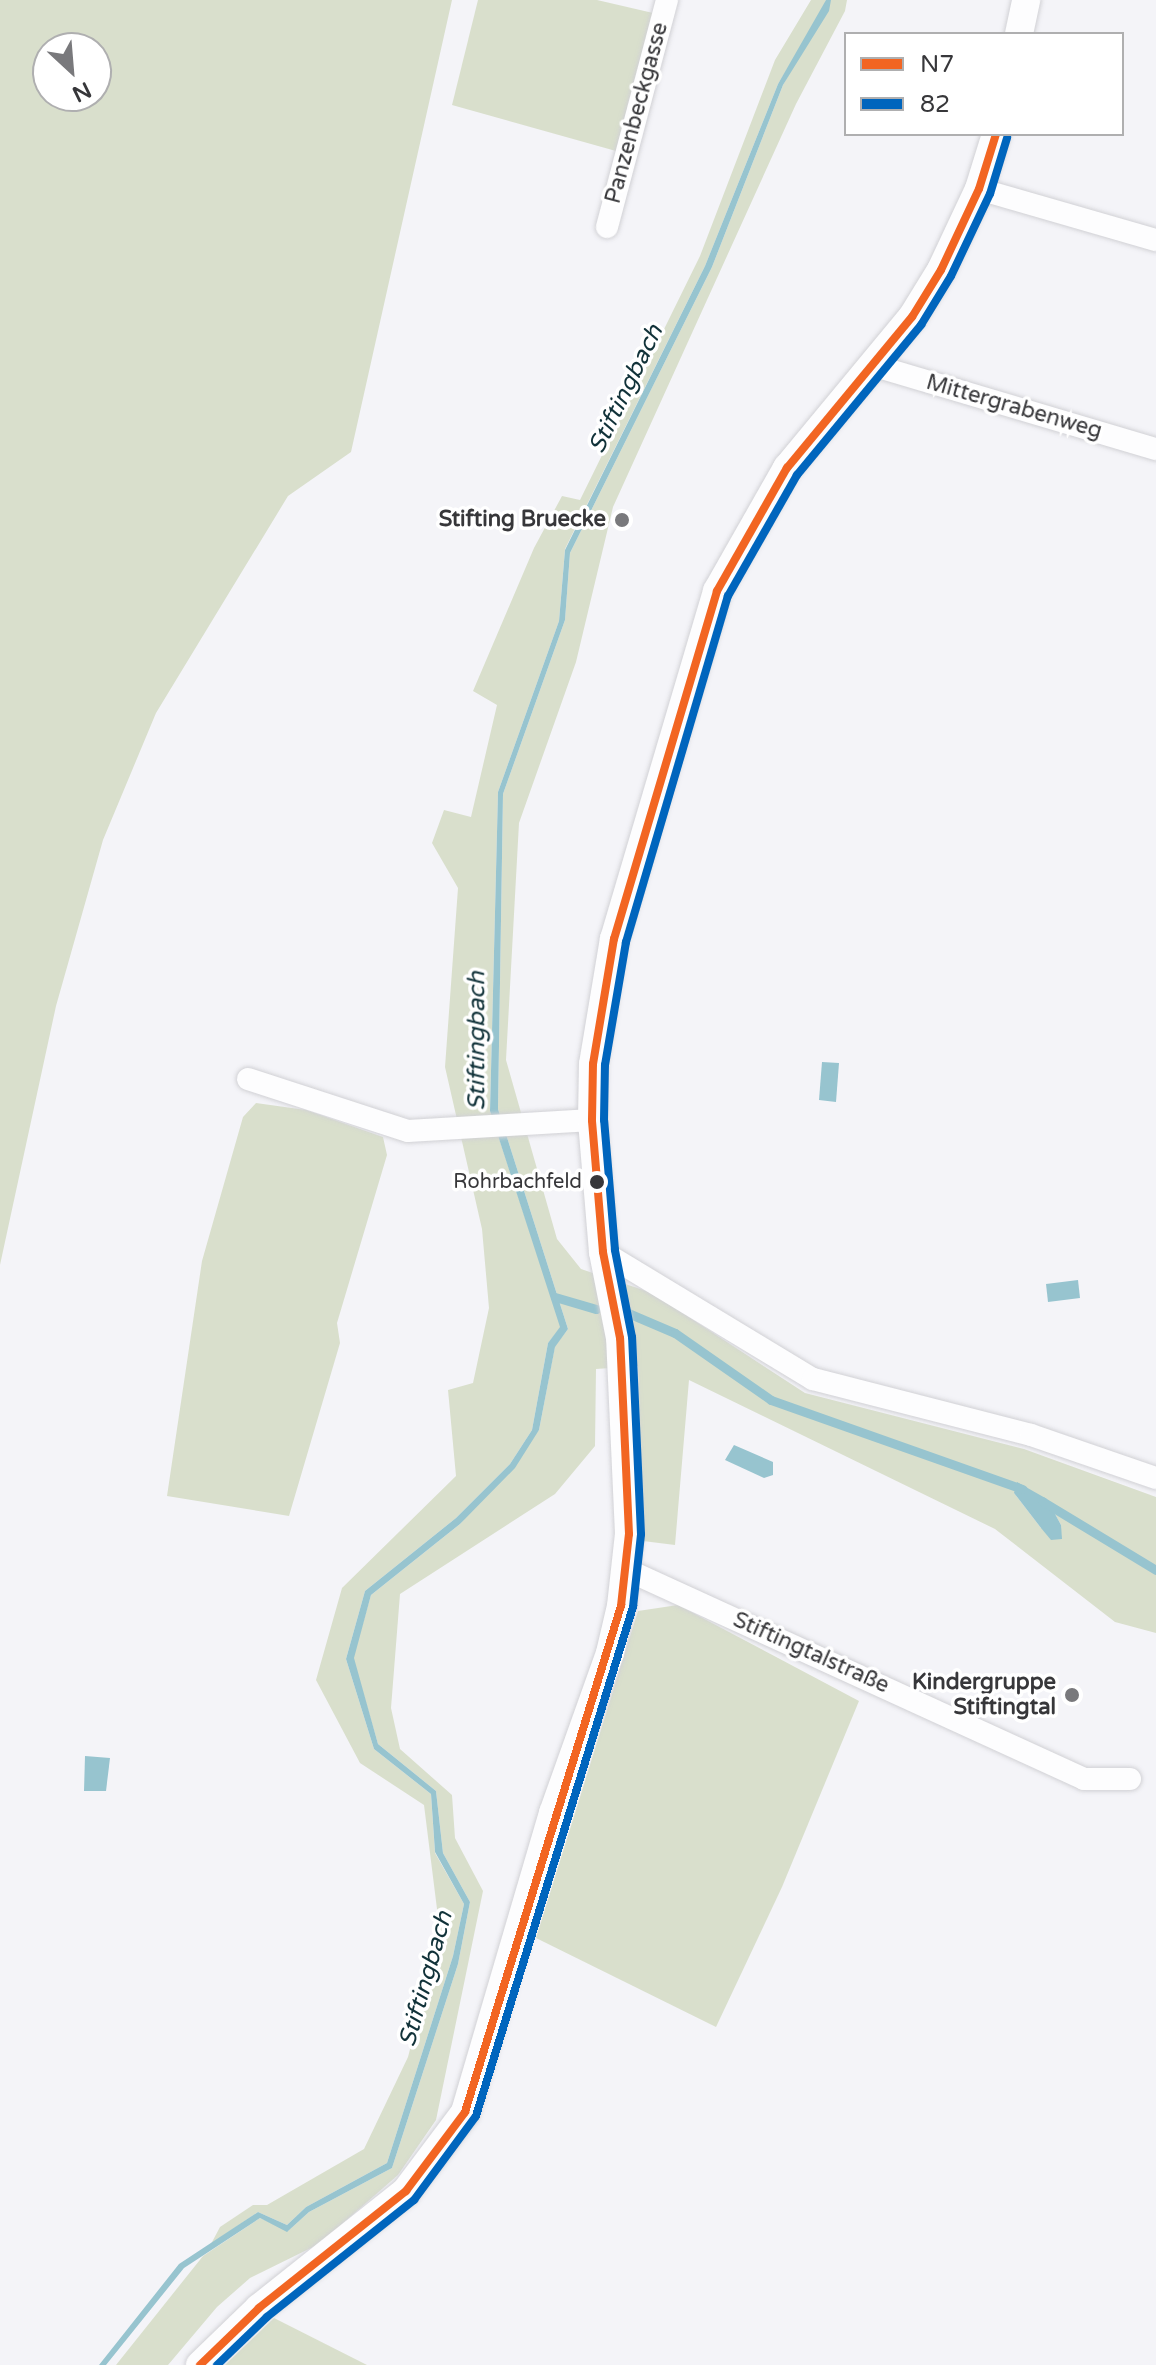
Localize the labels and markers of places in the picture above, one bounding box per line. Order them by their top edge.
place label: Stifting Bruecke [439,507,606,533]
marker: Stifting Bruecke [613,511,631,529]
place label: Rohrbachfeld [453,1170,582,1194]
marker: Rohrbachfeld [589,1174,605,1190]
place label: Kindergruppe Stiftingtal [912,1669,1056,1720]
marker: Kindergruppe Stiftingtal [1063,1686,1081,1704]

